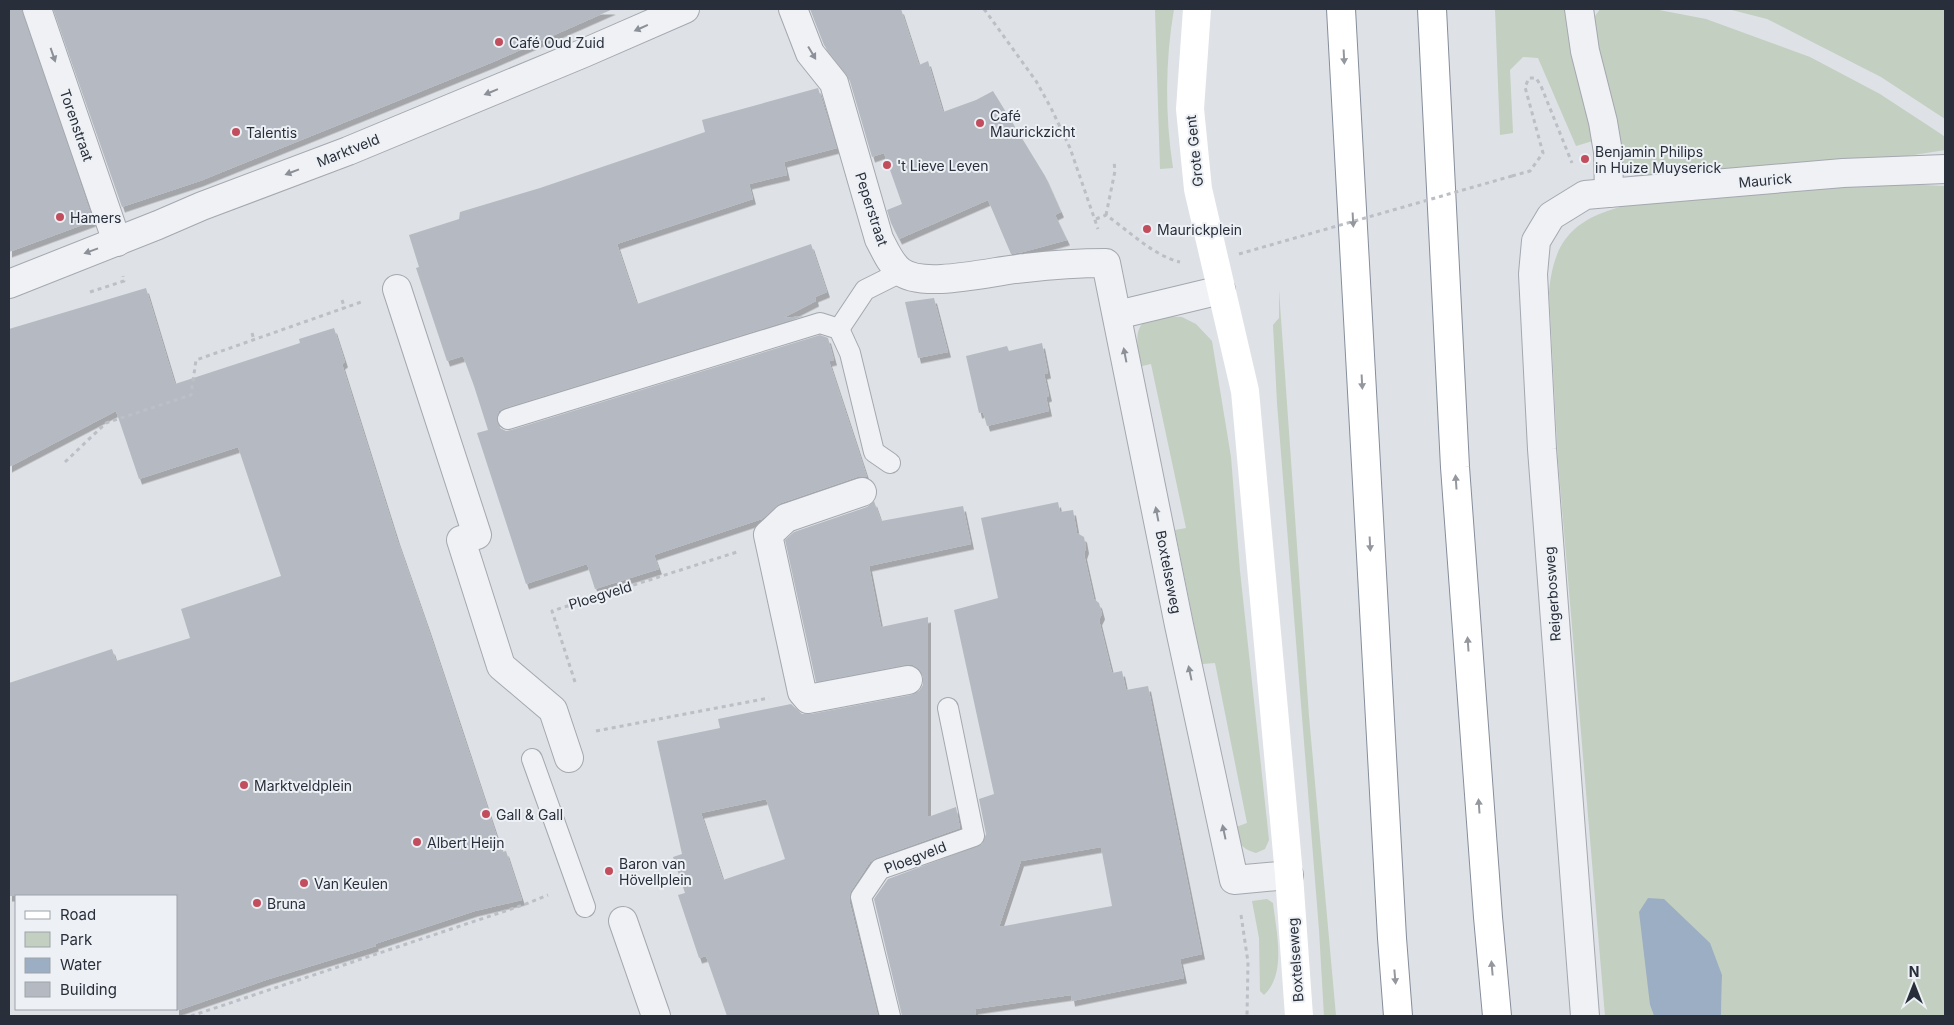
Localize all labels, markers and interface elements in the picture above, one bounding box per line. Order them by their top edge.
one-way arrow [634,25,648,33]
place label: Café Oud Zuid [509,34,605,51]
marker: Café Oud Zuid [493,36,505,48]
one-way arrow [808,46,816,61]
one-way arrow [49,48,57,63]
one-way arrow [1340,50,1348,66]
street label: Torenstraat [57,87,97,164]
one-way arrow [483,88,498,96]
place label: Café Maurickzicht [990,107,1076,140]
street label: Grote Gent [1182,114,1206,188]
marker: Café Maurickzicht [974,117,986,129]
place label: Talentis [246,124,297,141]
marker: Talentis [230,126,242,138]
street label: Marktveld [314,130,382,170]
place label: Benjamin Philips in Huize Muyserick [1595,143,1722,176]
marker: Benjamin Philips in Huize Muyserick [1579,153,1591,165]
place label: 't Lieve Leven [897,157,988,174]
marker: 't Lieve Leven [881,159,893,171]
one-way arrow [284,169,299,177]
street label: Maurick [1738,169,1793,191]
street label: Peperstraat [852,170,892,248]
place label: Hamers [70,209,121,226]
marker: Hamers [54,211,66,223]
one-way arrow [1349,212,1357,228]
place label: Maurickplein [1157,221,1242,238]
marker: Maurickplein [1141,223,1153,235]
one-way arrow [84,248,99,255]
one-way arrow [1121,347,1129,363]
one-way arrow [1358,374,1366,390]
one-way arrow [1451,473,1459,489]
one-way arrow [1153,507,1161,522]
street label: Boxtelseweg [1153,529,1185,615]
one-way arrow [1367,536,1375,552]
street label: Reigerbosweg [1540,546,1564,642]
street label: Ploegveld [566,577,634,613]
one-way arrow [1463,635,1471,651]
one-way arrow [1186,666,1194,681]
place label: Marktveldplein [254,777,352,794]
marker: Marktveldplein [238,779,250,791]
one-way arrow [1475,797,1483,813]
place label: Gall & Gall [496,806,563,823]
marker: Gall & Gall [480,808,492,820]
one-way arrow [1220,825,1228,840]
place label: Albert Heijn [427,834,504,851]
marker: Albert Heijn [411,836,423,848]
street label: Ploegveld [882,837,948,877]
place label: Baron van Hövellplein [619,855,692,888]
marker: Baron van Hövellplein [603,865,615,877]
place label: Van Keulen [314,875,388,892]
marker: Van Keulen [298,877,310,889]
legend [15,895,178,1010]
place label: Bruna [267,895,306,912]
marker: Bruna [251,897,263,909]
text: Road [60,905,96,924]
street label: Boxtelseweg [1284,917,1306,1003]
text: Park [60,930,93,949]
text: Water [60,955,102,974]
one-way arrow [1488,959,1496,975]
north arrow [1889,960,1939,1010]
text: N [1909,963,1919,980]
one-way arrow [1391,970,1399,986]
text: Building [60,980,117,999]

